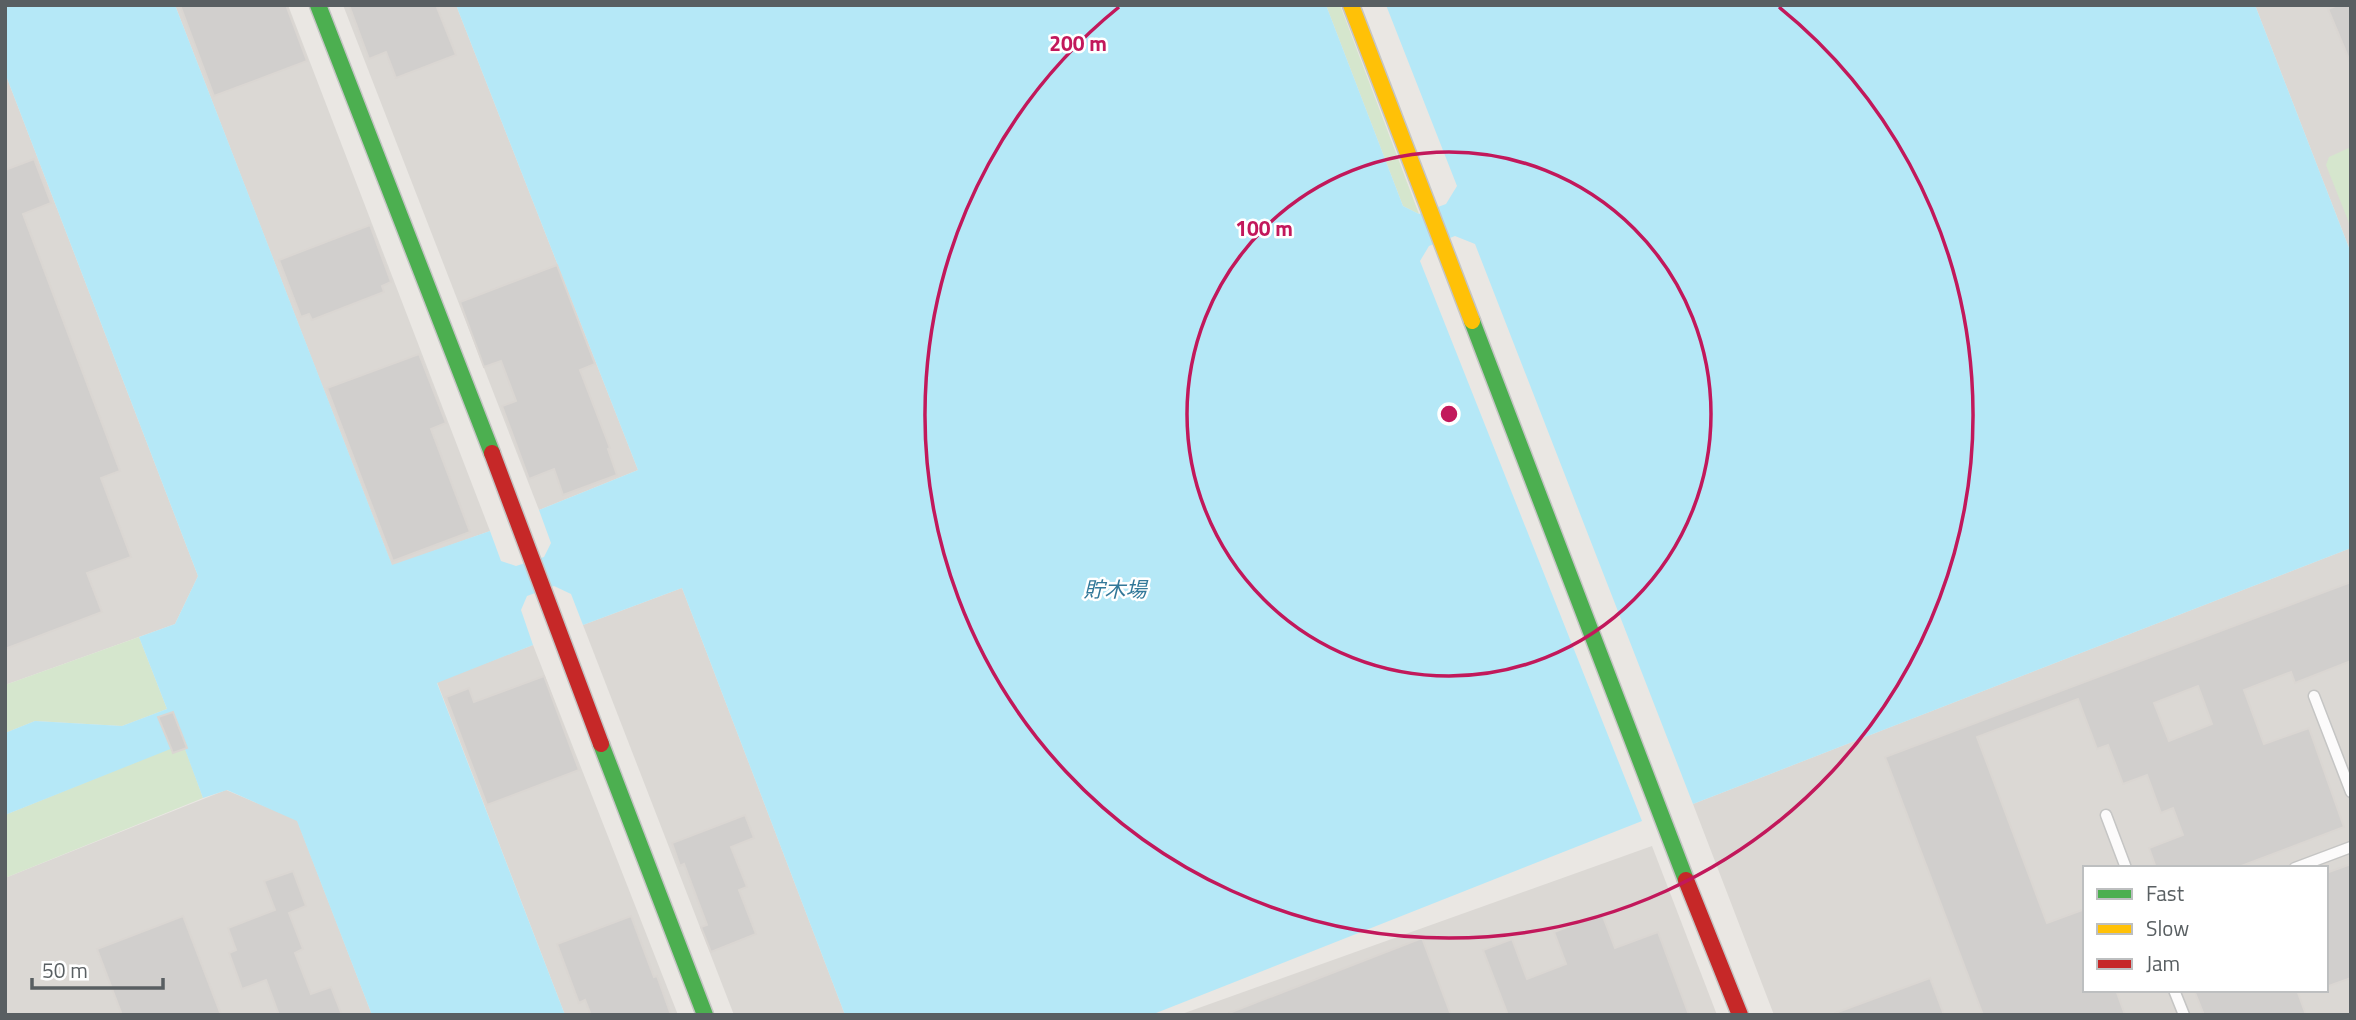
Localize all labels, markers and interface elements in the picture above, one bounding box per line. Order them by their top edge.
text: 200 m [1049,27,1107,59]
text: 100 m [1235,212,1293,244]
centre of rings [1437,402,1461,426]
water label: 貯木場 [1084,573,1148,605]
legend [2083,866,2328,992]
text: Fast [2146,877,2185,909]
text: Slow [2146,912,2189,944]
scale bar [32,946,163,990]
text: Jam [2146,947,2180,979]
text: 50 m [42,954,88,986]

